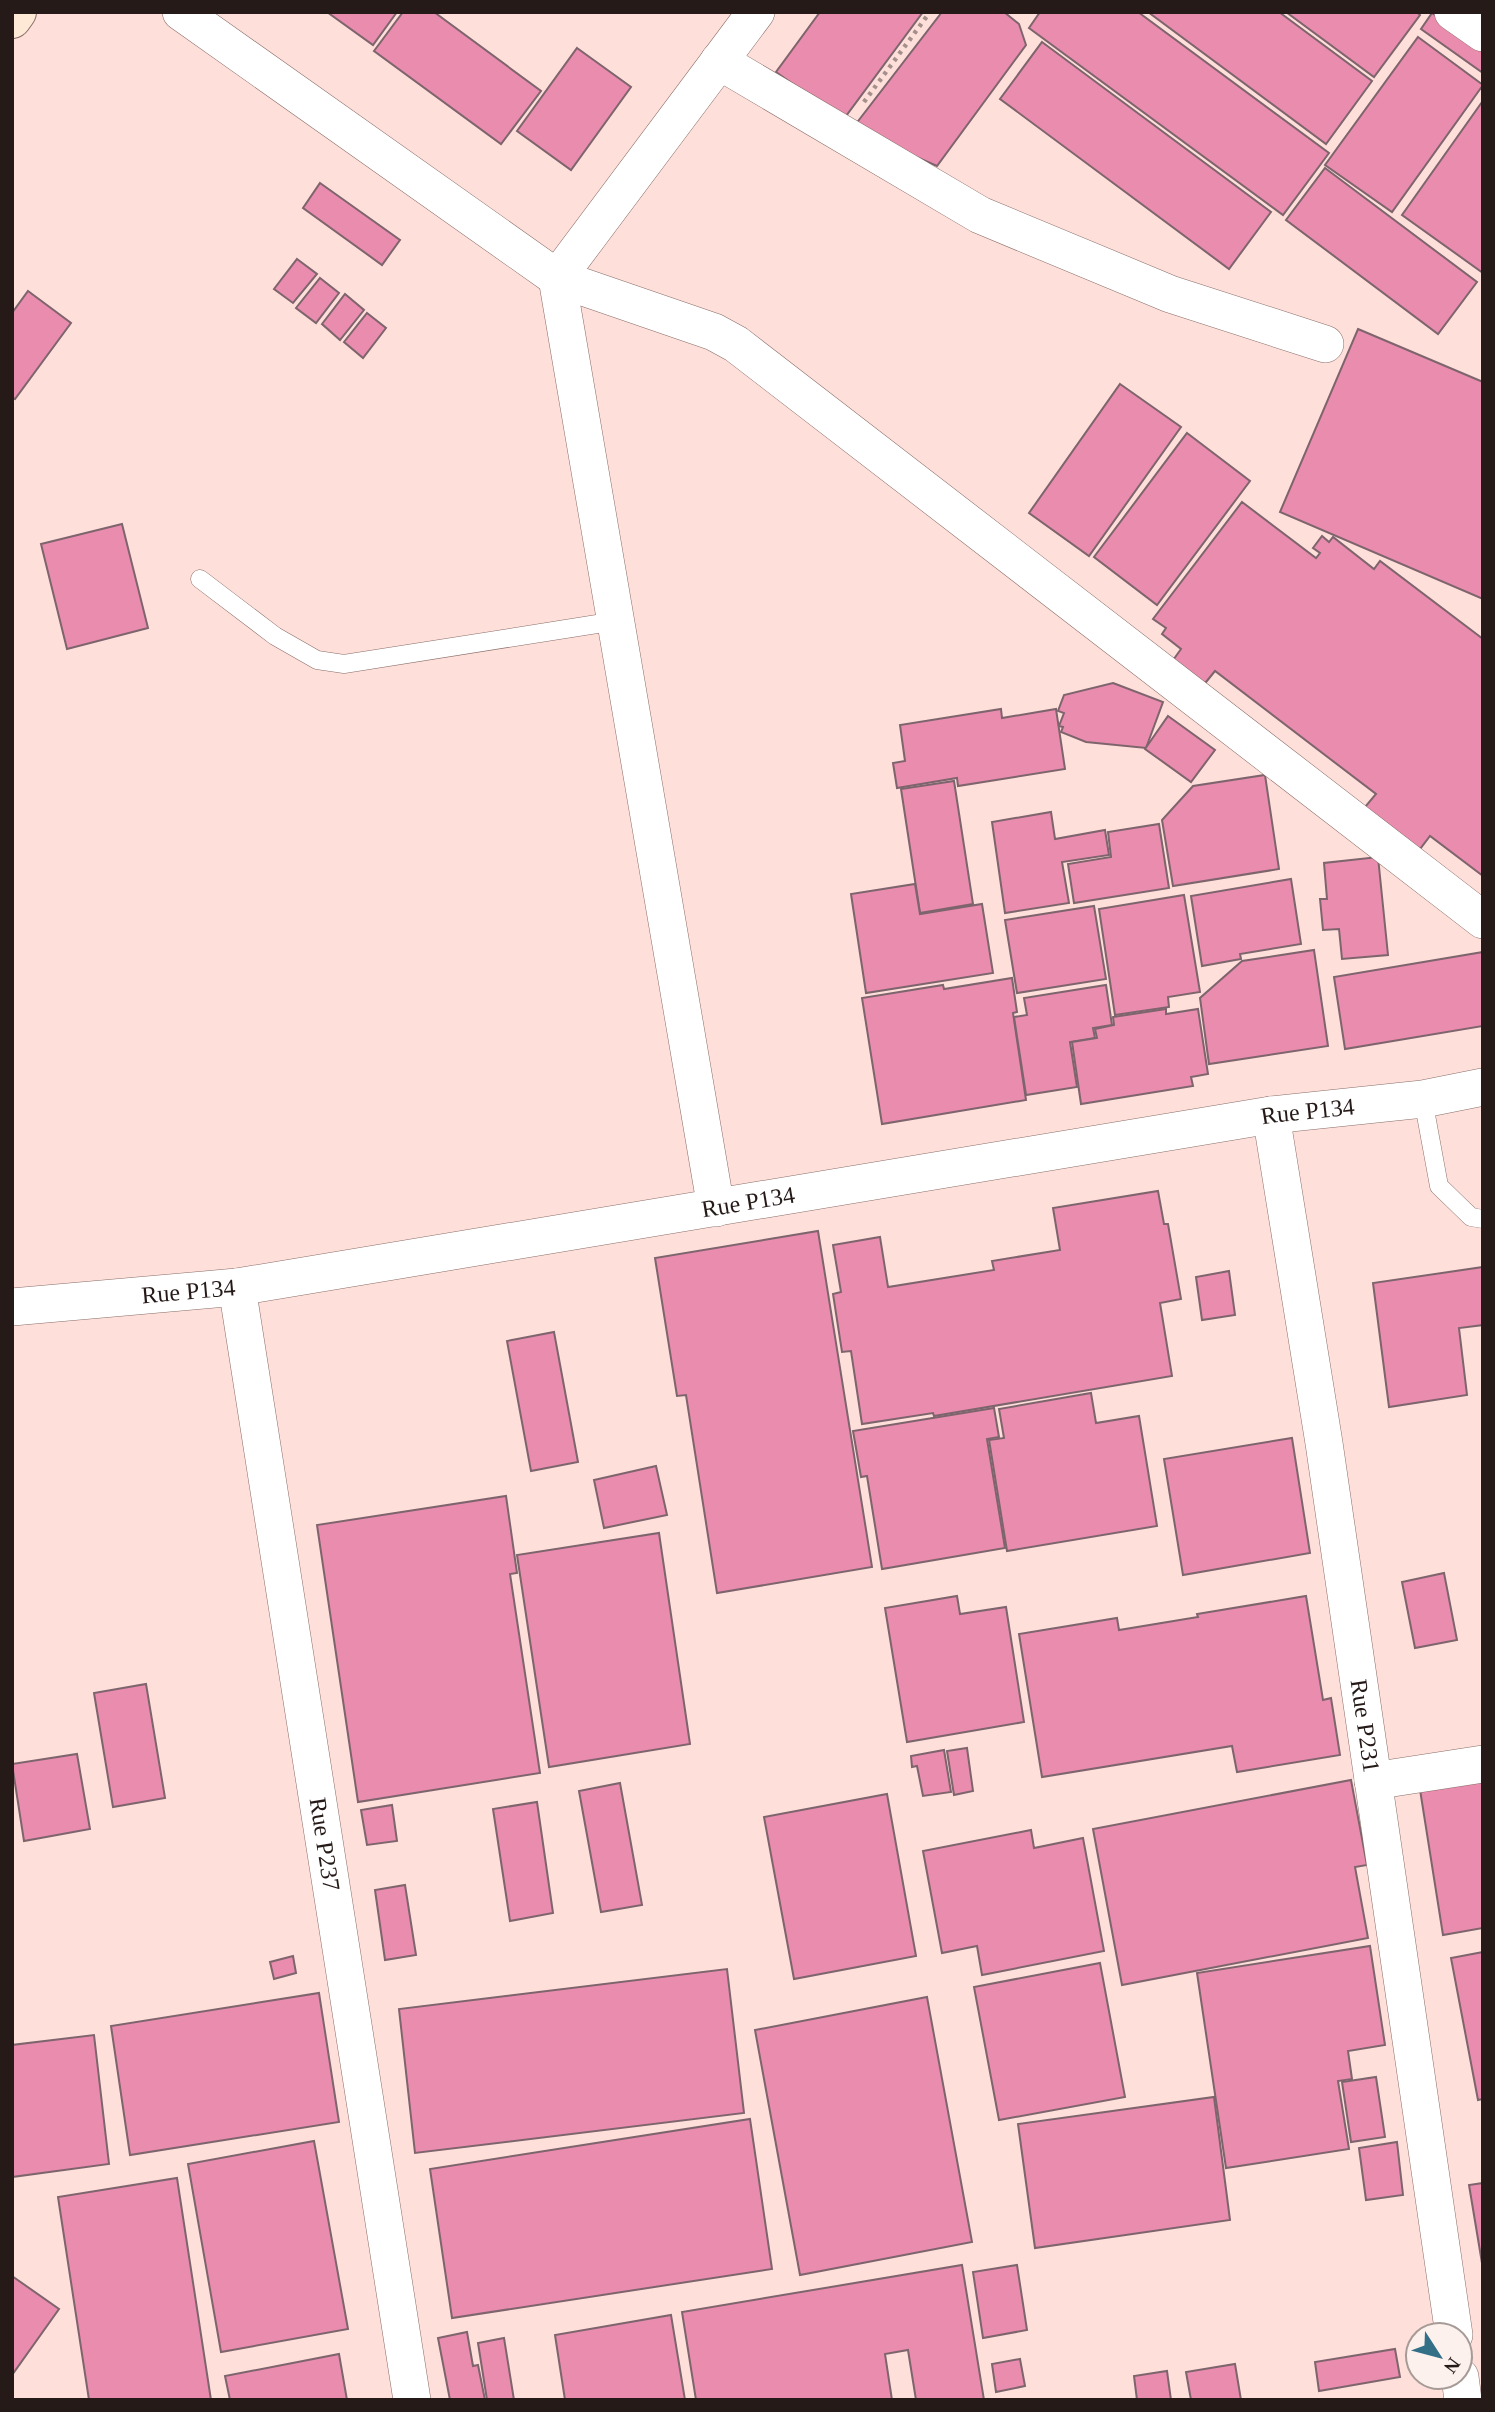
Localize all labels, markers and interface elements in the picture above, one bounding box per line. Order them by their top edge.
street label: Rue P134 [1259,1093,1356,1129]
street label: Rue P134 [700,1181,797,1223]
street label: Rue P134 [140,1274,236,1308]
street label: Rue P231 [1346,1677,1385,1774]
street label: Rue P237 [304,1796,345,1893]
north arrow [1404,2321,1474,2391]
text: N [1440,2354,1465,2378]

